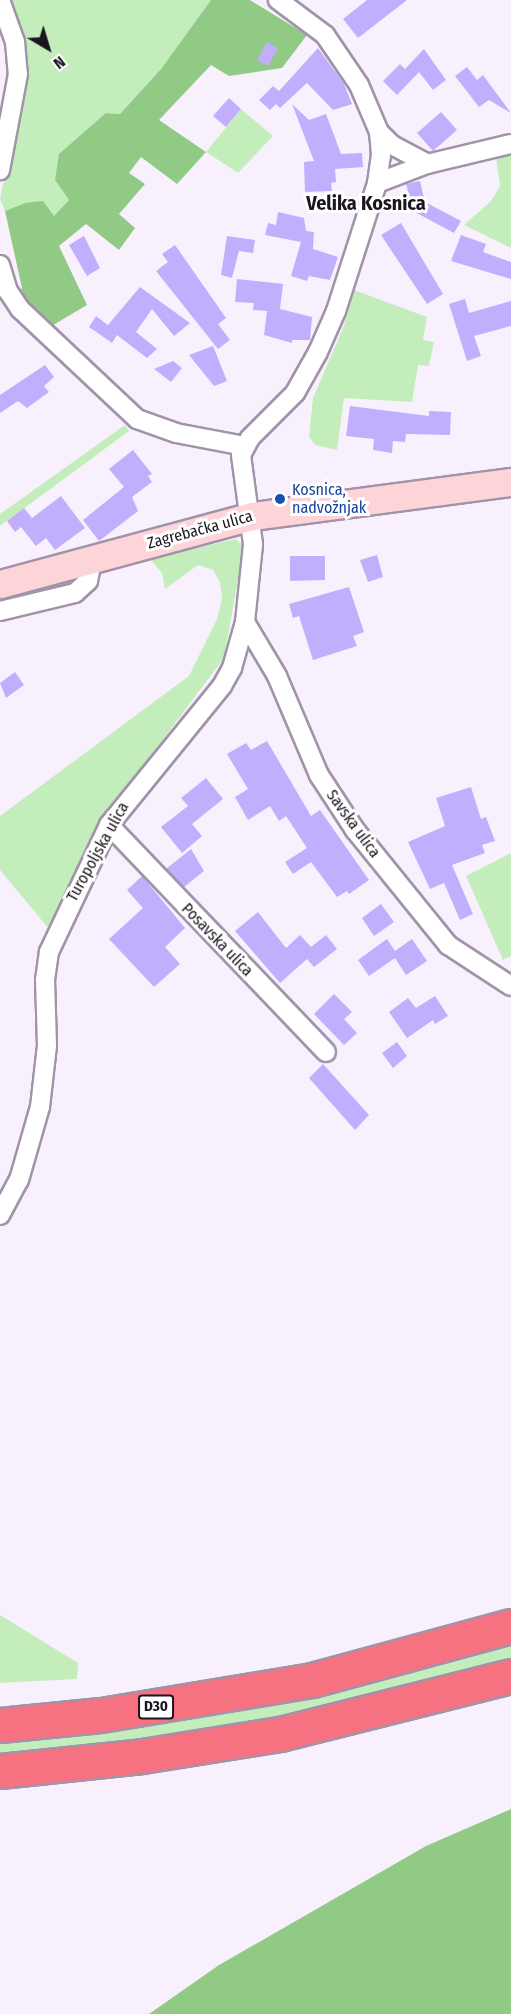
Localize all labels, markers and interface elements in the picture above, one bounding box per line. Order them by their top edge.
north arrow [18,18,78,78]
text: N [50,52,69,73]
district label: Velika Kosnica [306,191,426,215]
place label: Kosnica, nadvožnjak [292,480,366,518]
marker: Kosnica, nadvožnjak [273,492,287,506]
street label: Zagrebačka ulica [145,507,255,553]
street label: Savska ulica [322,786,384,862]
street label: Turopoljska ulica [63,799,133,905]
street label: Posavska ulica [177,899,257,981]
road number: D30 [138,1695,174,1719]

